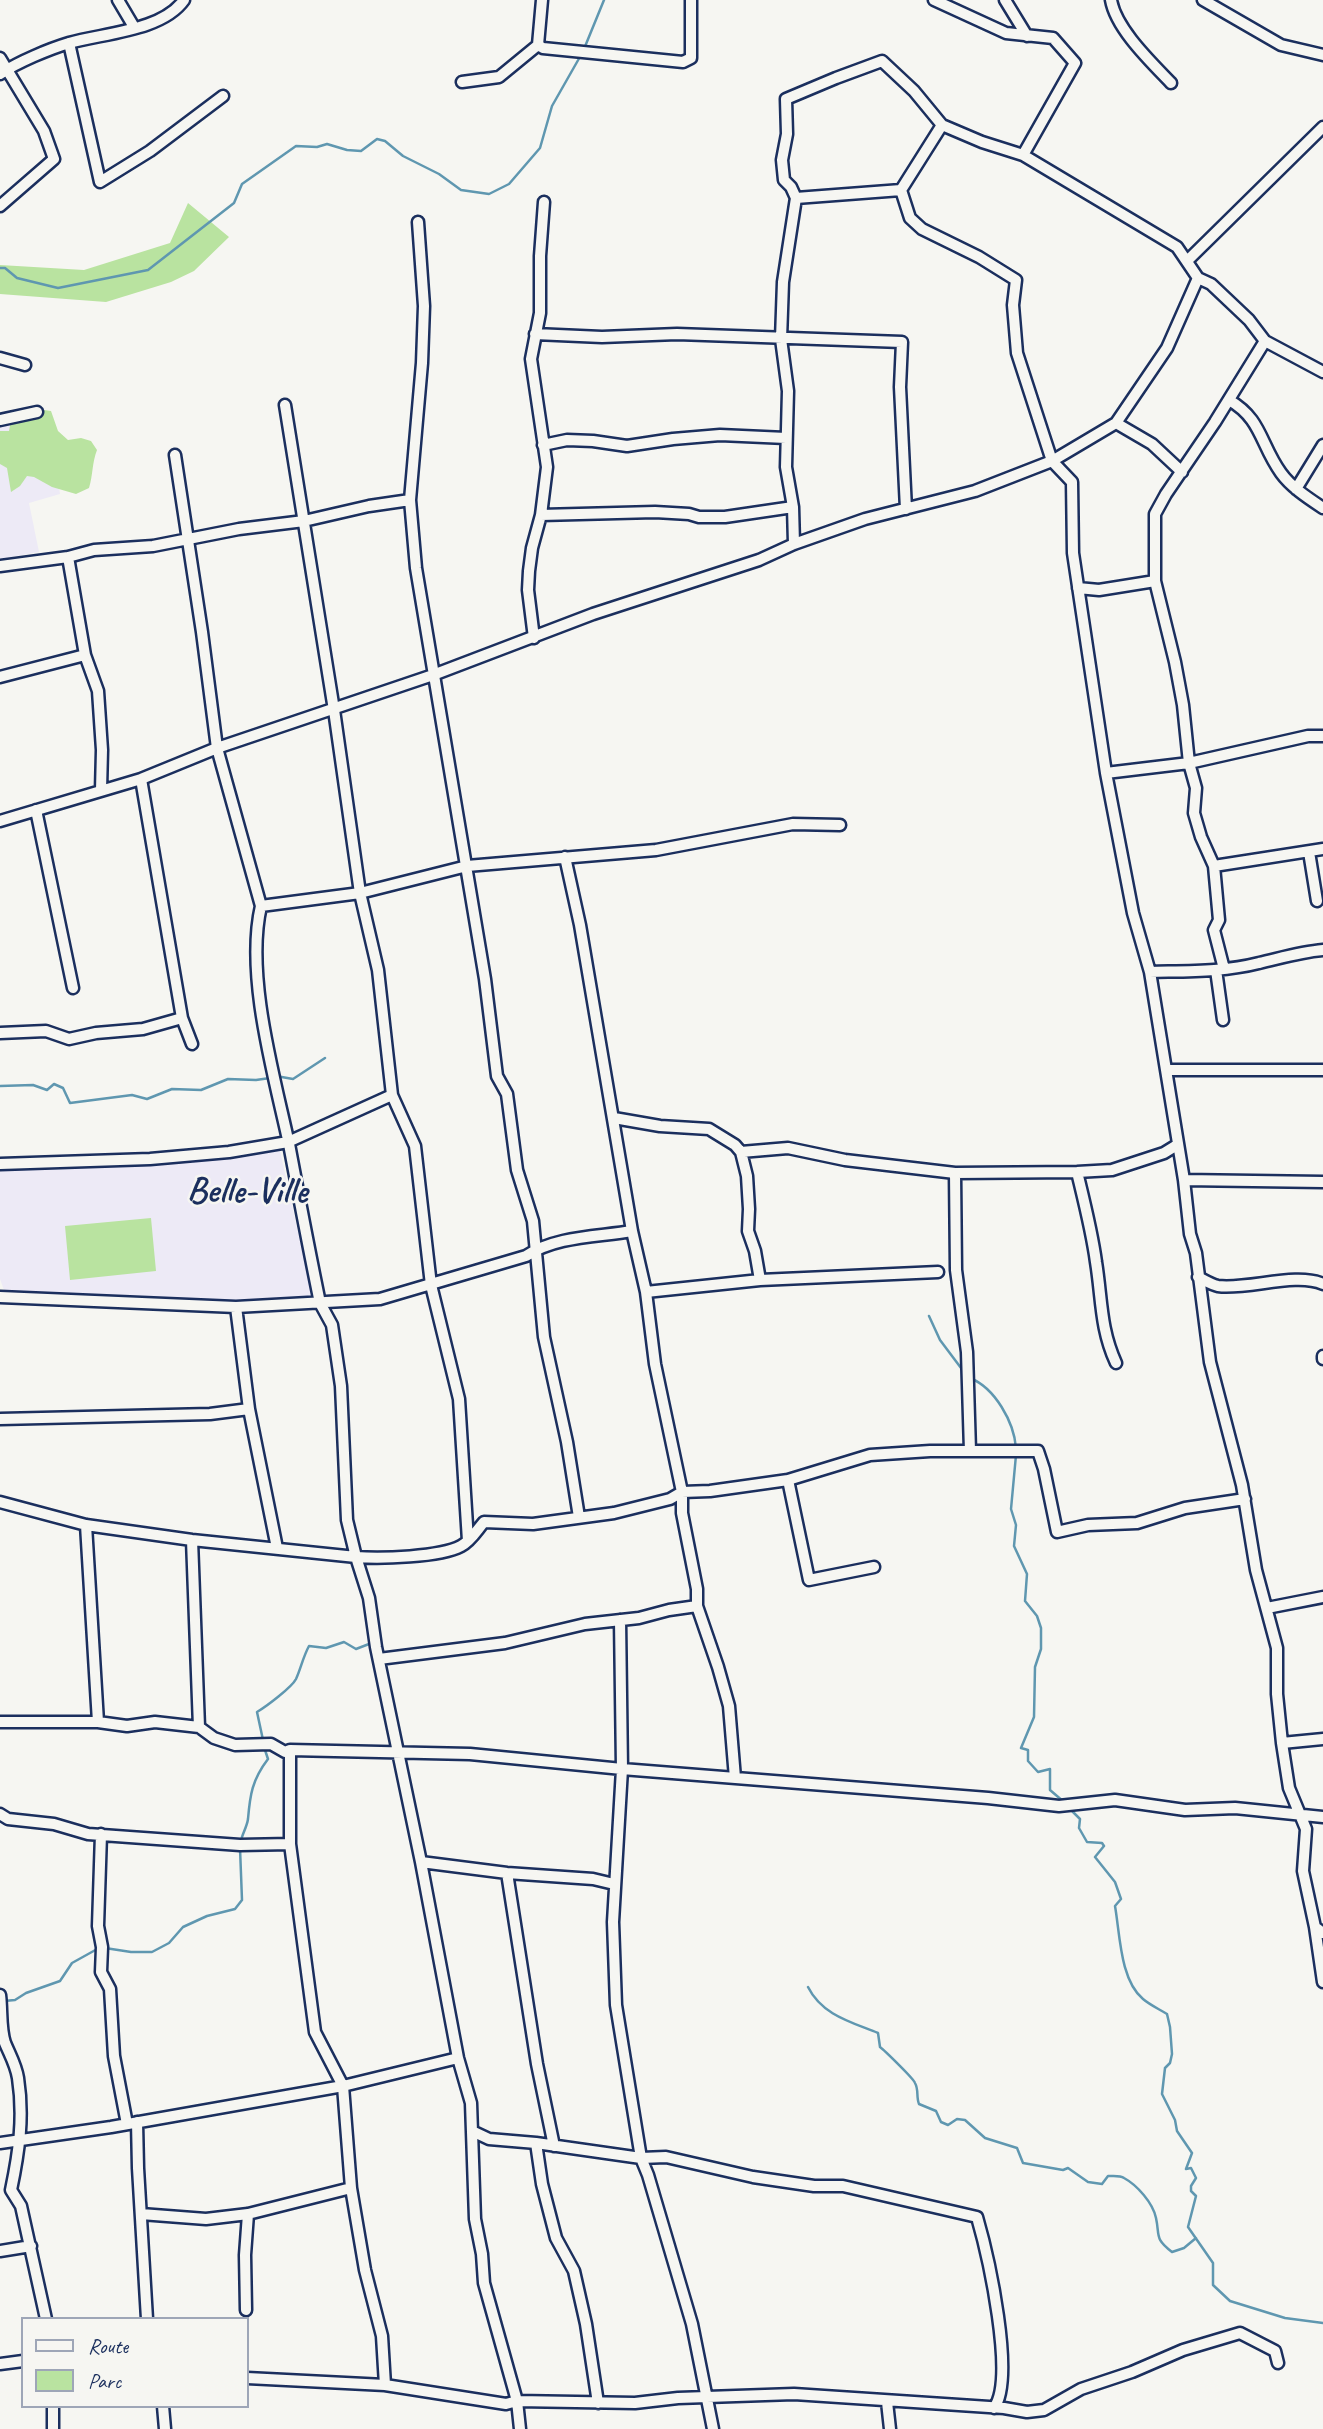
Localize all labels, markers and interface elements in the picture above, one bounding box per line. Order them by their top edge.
district label: Belle-Ville [187,1170,307,1214]
legend [21,2317,248,2408]
text: Route [88,2333,128,2359]
text: Parc [88,2368,121,2394]

